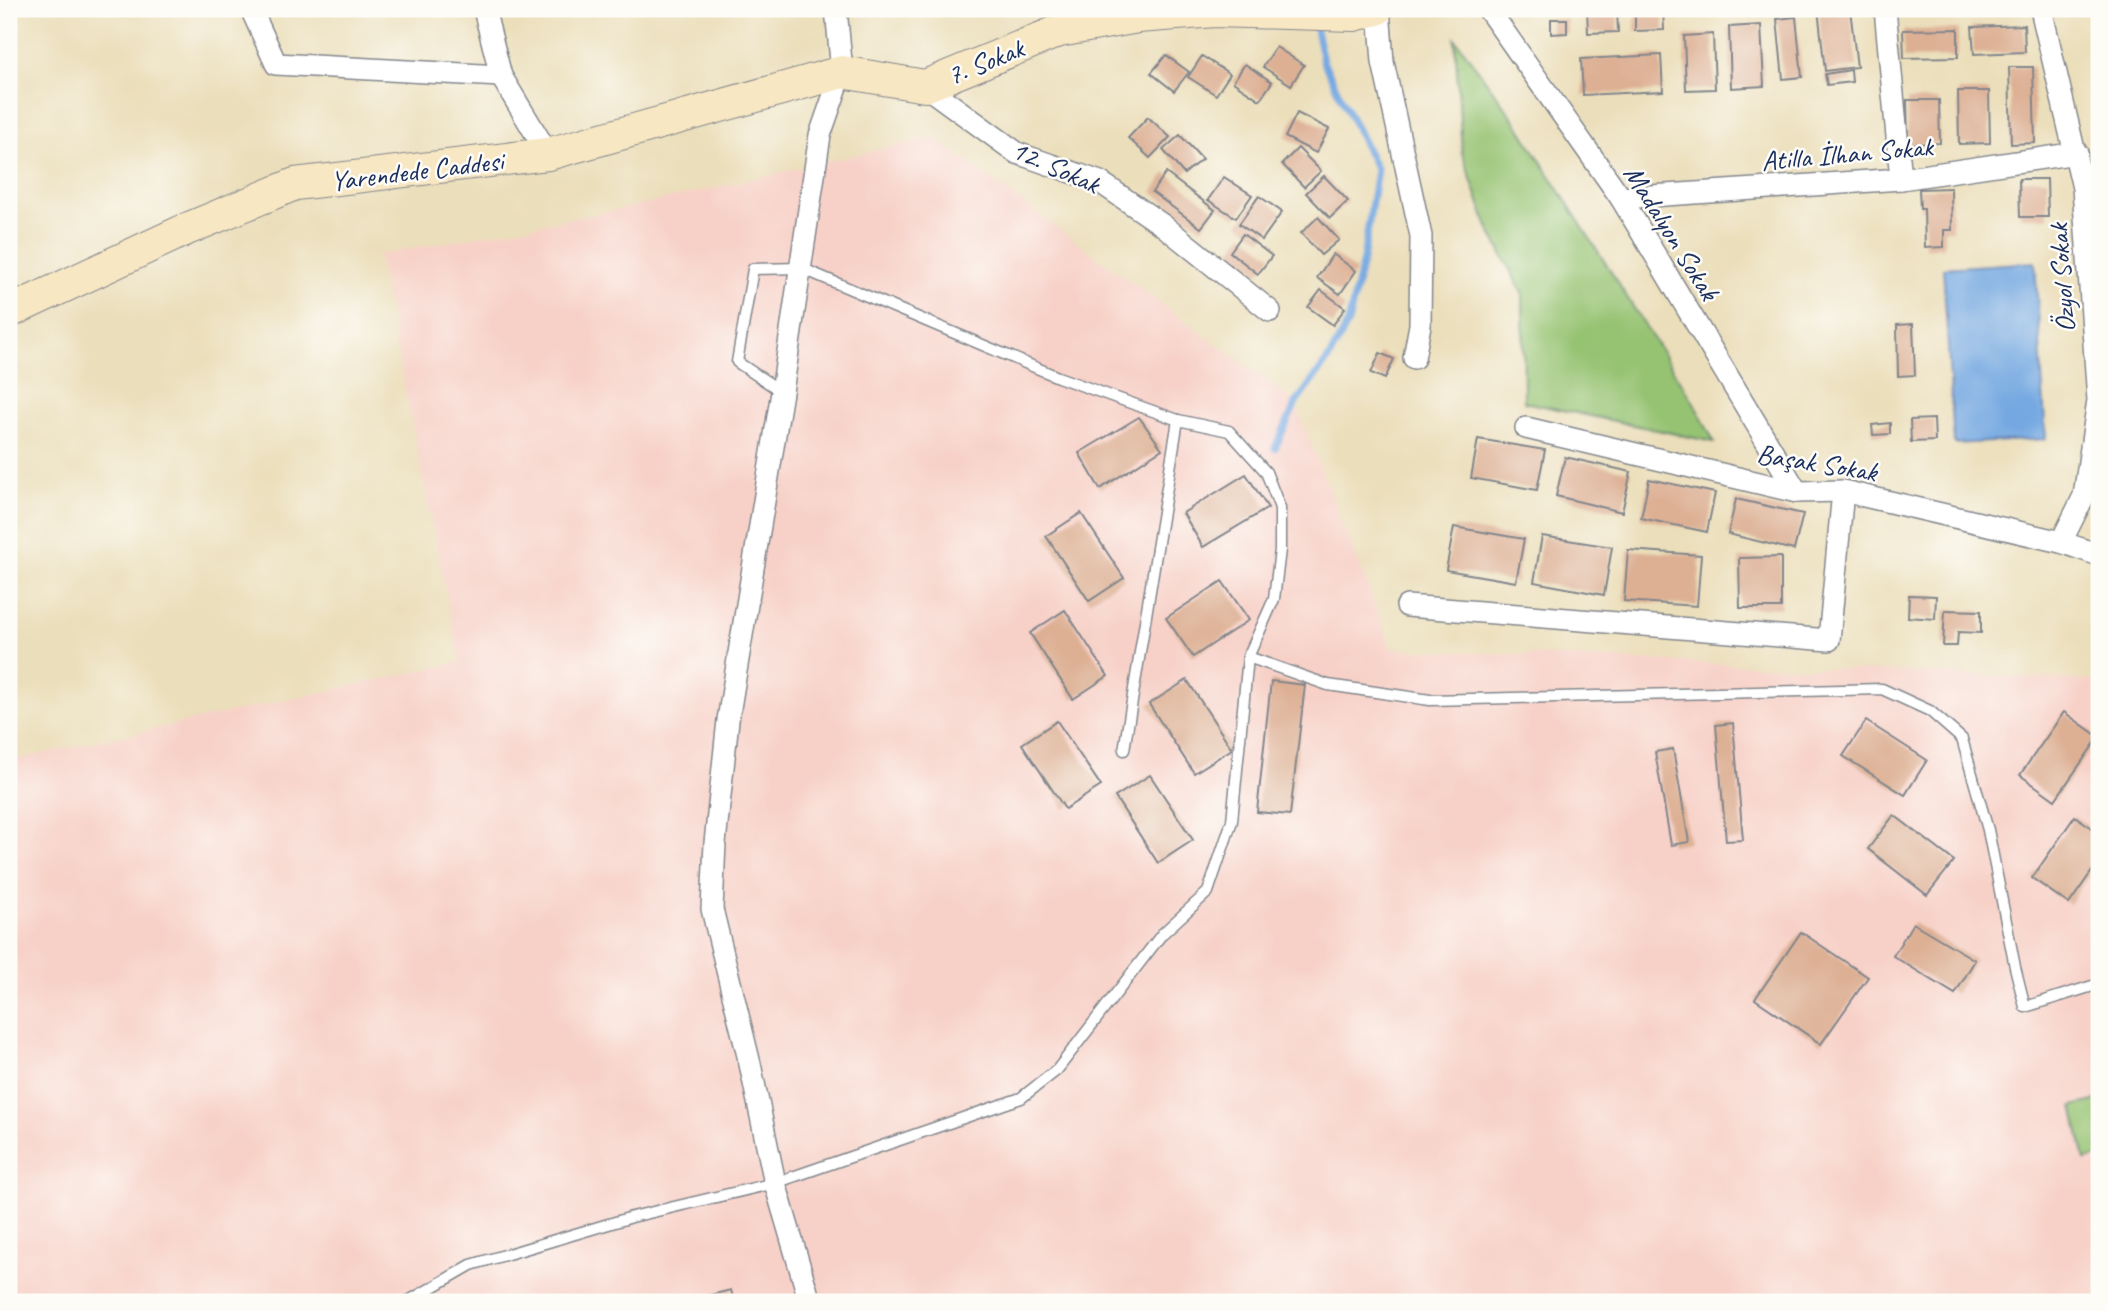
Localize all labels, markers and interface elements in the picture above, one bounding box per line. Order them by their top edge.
street label: 7. Sokak [942,30,1030,93]
street label: Atilla İlhan Sokak [1760,128,1936,178]
street label: 12. Sokak [1006,132,1107,202]
street label: Yarendede Caddesi [329,142,509,198]
street label: Madalyon Sokak [1616,158,1728,308]
street label: Özyol Sokak [2040,221,2083,334]
street label: Başak Sokak [1754,436,1881,490]

